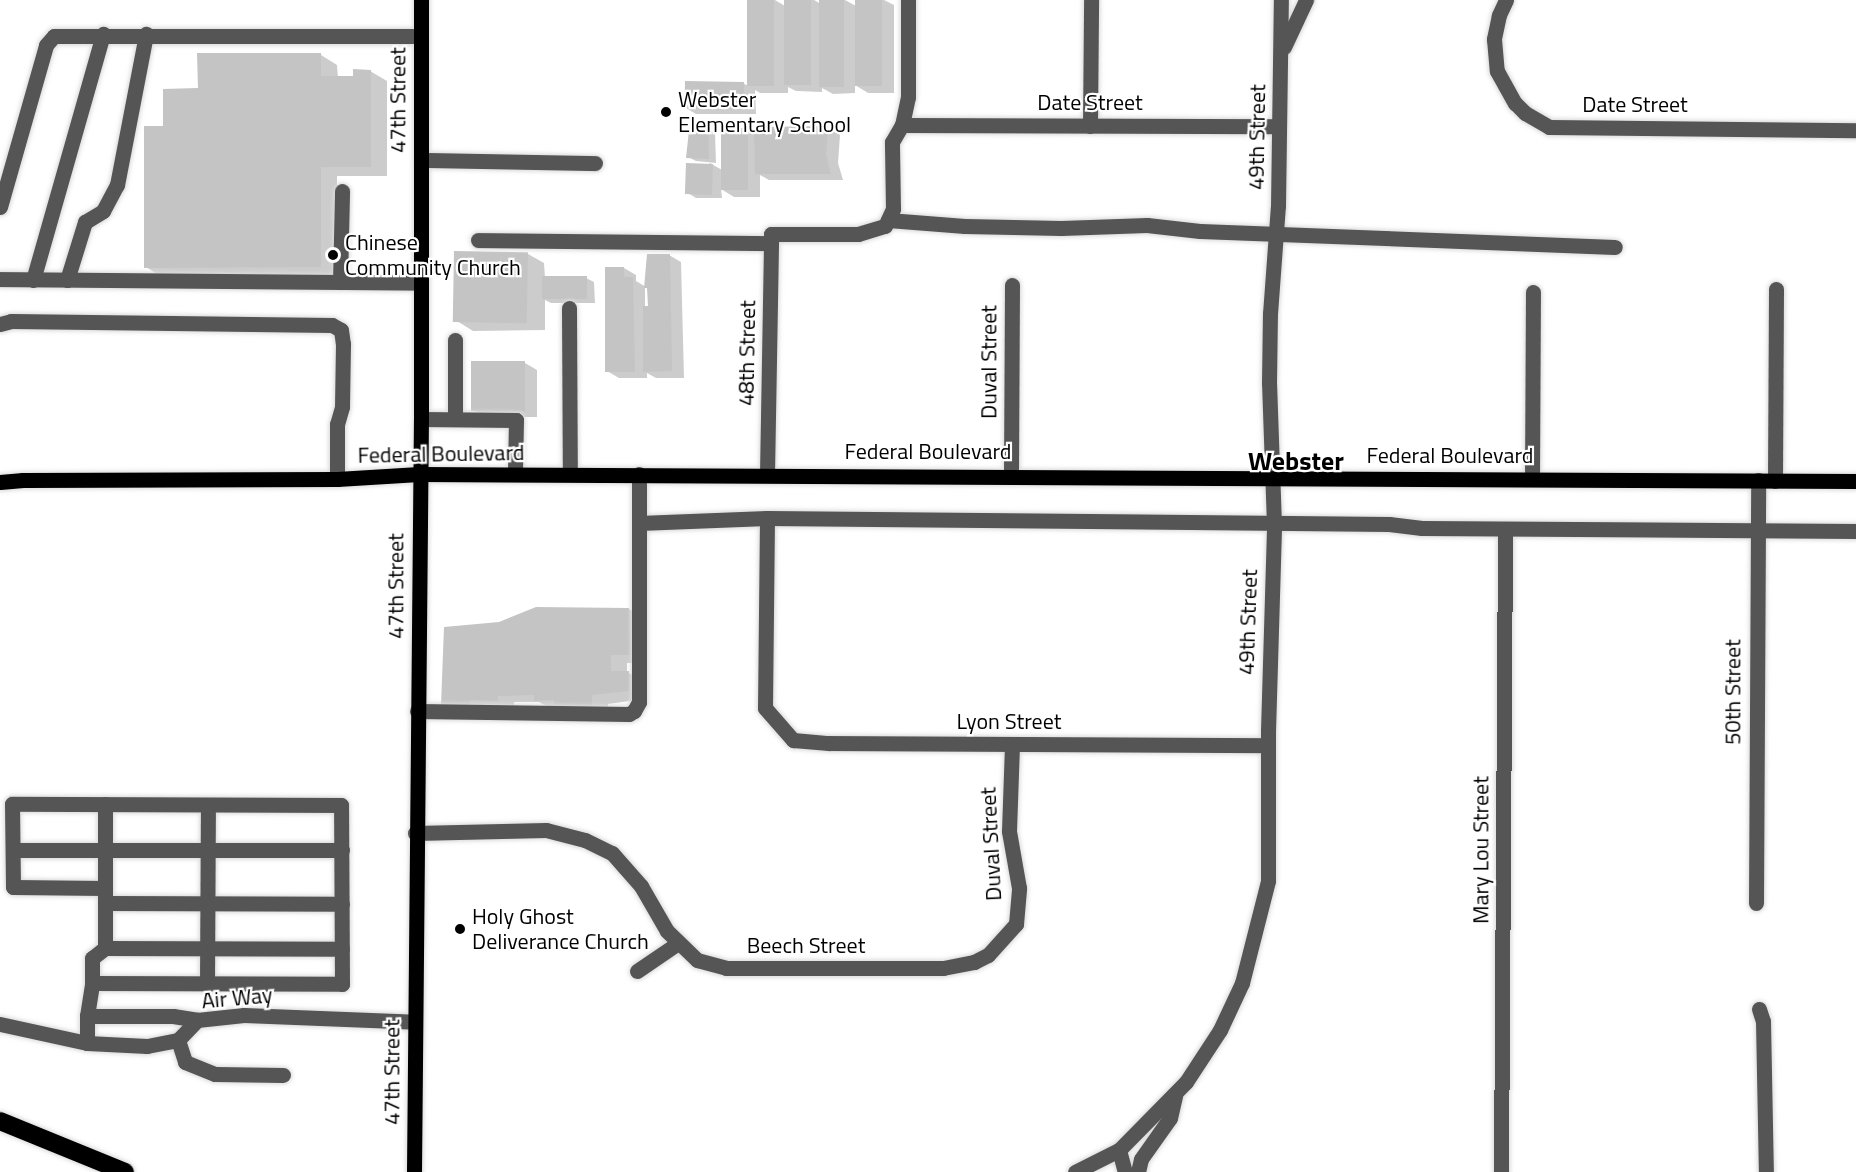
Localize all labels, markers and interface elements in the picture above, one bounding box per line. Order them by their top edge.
street label: 47th Street [385,47,411,153]
street label: 49th Street [1243,84,1271,190]
place label: Webster Elementary School [678,86,851,138]
street label: Date Street [1037,90,1143,116]
street label: Date Street [1582,92,1688,118]
marker: Webster Elementary School [659,105,673,119]
place label: Chinese Community Church [345,229,521,280]
marker: Chinese Community Church [326,248,340,262]
street label: 48th Street [733,300,761,406]
street label: Duval Street [976,305,1002,419]
street label: Federal Boulevard [357,439,525,469]
street label: Federal Boulevard [845,439,1011,465]
street label: Federal Boulevard [1367,443,1533,469]
district label: Webster [1248,445,1344,477]
street label: 47th Street [383,533,409,639]
street label: 49th Street [1233,569,1263,675]
street label: 50th Street [1720,639,1746,745]
street label: Lyon Street [957,709,1061,735]
street label: Mary Lou Street [1468,776,1494,924]
street label: Duval Street [975,786,1007,902]
place label: Holy Ghost Deliverance Church [472,903,649,954]
marker: Holy Ghost Deliverance Church [453,922,467,936]
street label: Beech Street [747,933,865,959]
street label: Air Way [200,982,274,1014]
street label: 47th Street [379,1019,405,1125]

